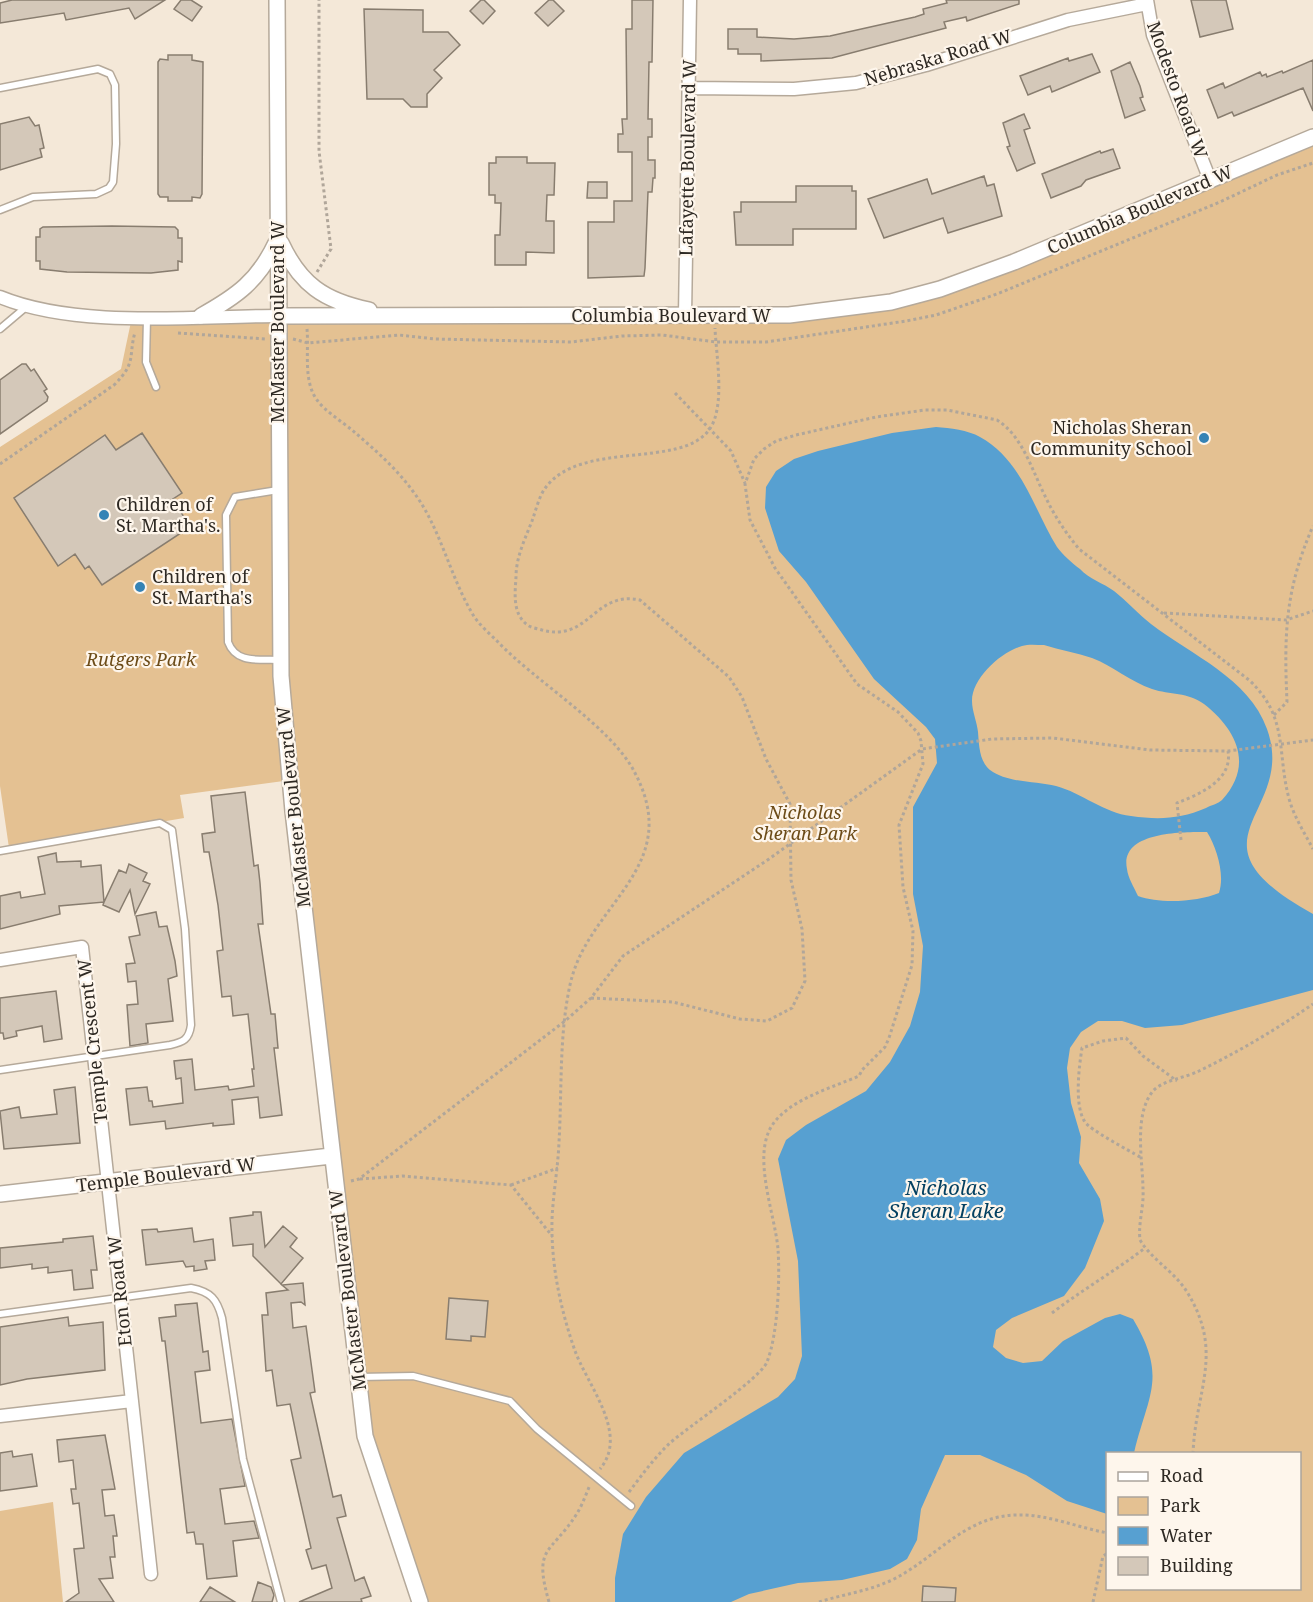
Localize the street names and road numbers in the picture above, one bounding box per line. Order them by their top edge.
street label: Modesto Road W [1142,18,1214,162]
street label: Nebraska Road W [861,23,1015,91]
street label: Lafayette Boulevard W [673,59,701,257]
street label: Columbia Boulevard W [1043,159,1236,259]
street label: McMaster Boulevard W [265,221,289,423]
street label: Columbia Boulevard W [571,303,771,327]
street label: McMaster Boulevard W [270,705,316,909]
street label: Temple Crescent W [71,958,113,1124]
street label: Temple Boulevard W [75,1151,257,1197]
street label: McMaster Boulevard W [323,1188,371,1392]
street label: Eton Road W [101,1234,137,1348]

